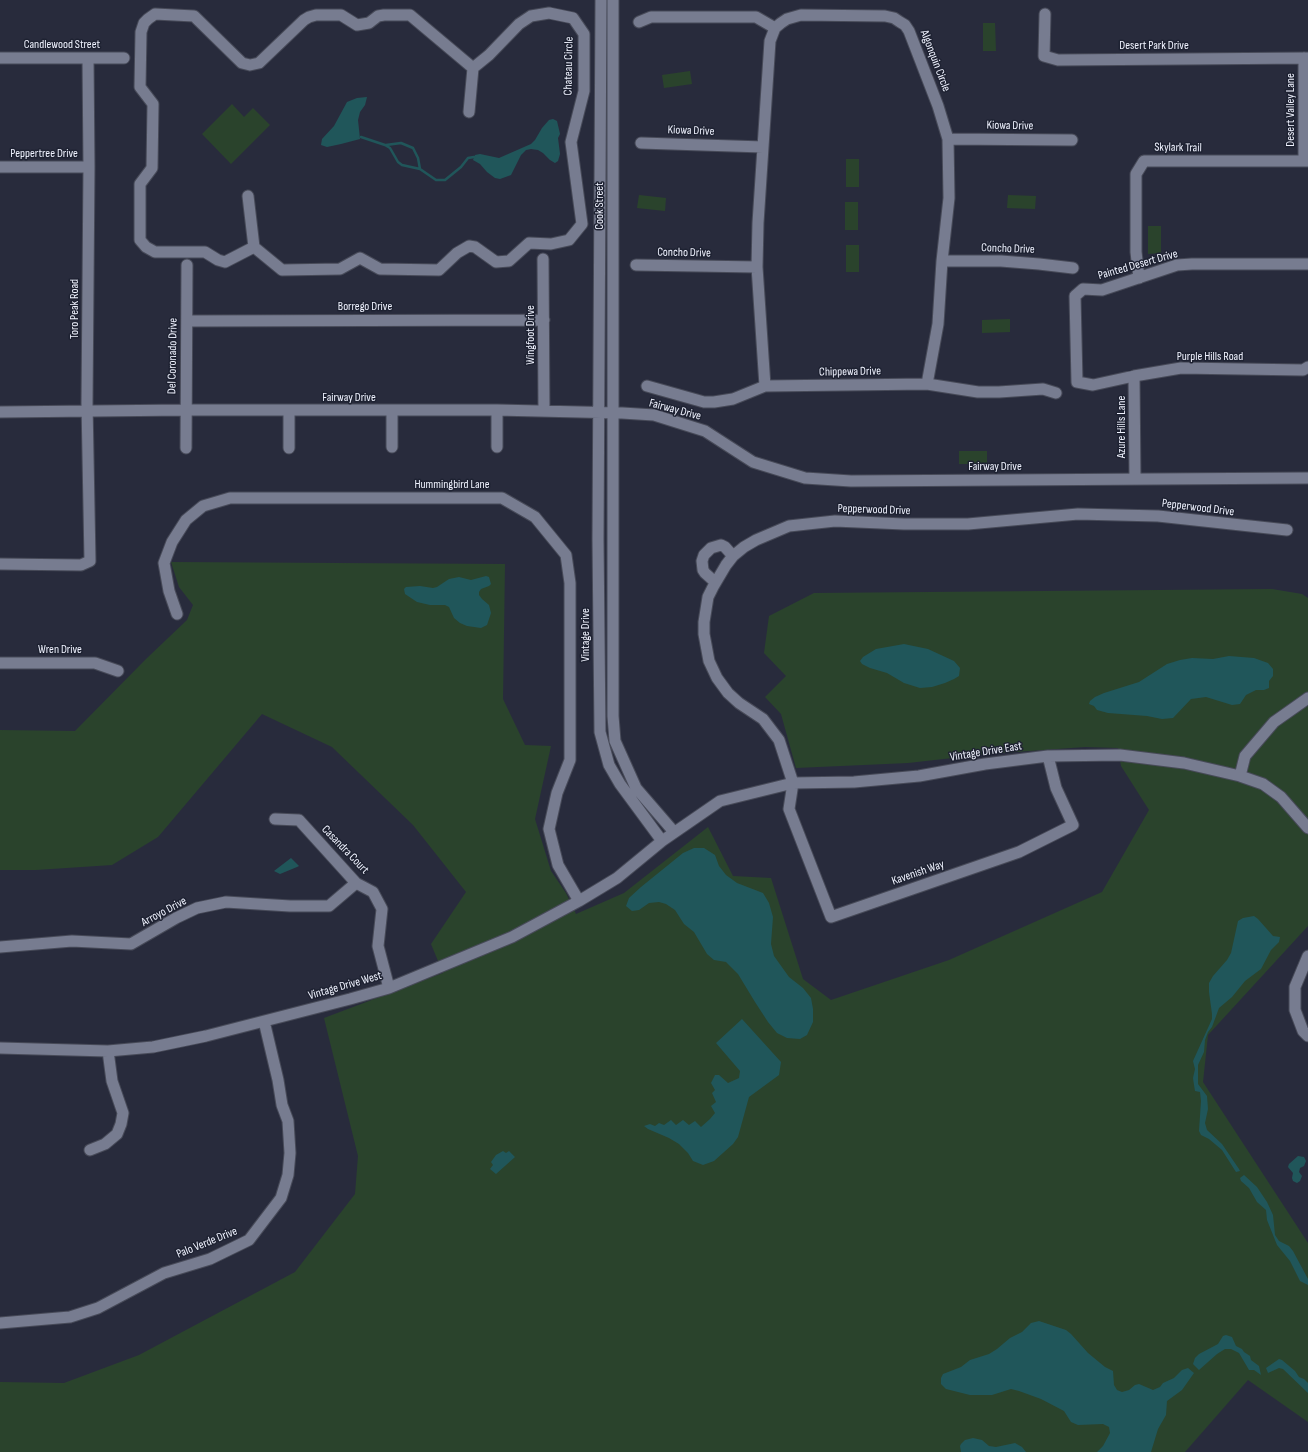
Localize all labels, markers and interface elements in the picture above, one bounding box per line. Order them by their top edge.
street label: Algonquin Circle [917,28,953,94]
street label: Chateau Circle [561,37,577,95]
street label: Candlewood Street [24,38,100,52]
street label: Desert Park Drive [1119,39,1189,53]
street label: Desert Valley Lane [1284,73,1298,147]
street label: Kiowa Drive [987,118,1033,134]
street label: Kiowa Drive [667,123,715,139]
street label: Skylark Trail [1154,140,1202,156]
street label: Peppertree Drive [10,147,78,161]
street label: Cook Street [593,182,607,230]
street label: Concho Drive [981,241,1035,257]
street label: Concho Drive [657,245,711,261]
street label: Painted Desert Drive [1096,247,1180,283]
street label: Toro Peak Road [68,279,82,339]
street label: Borrego Drive [338,300,392,314]
street label: Wingfoot Drive [524,305,538,365]
street label: Del Coronado Drive [165,318,181,394]
street label: Purple Hills Road [1177,350,1243,364]
street label: Chippewa Drive [819,364,881,380]
street label: Fairway Drive [322,391,376,405]
street label: Fairway Drive [647,396,703,424]
street label: Azure Hills Lane [1115,396,1129,458]
street label: Fairway Drive [968,460,1022,474]
street label: Hummingbird Lane [414,478,490,492]
street label: Pepperwood Drive [1161,496,1235,520]
street label: Pepperwood Drive [837,502,911,518]
street label: Vintage Drive [579,608,593,662]
street label: Wren Drive [38,643,82,657]
street label: Vintage Drive East [949,739,1023,765]
street label: Casandra Court [318,823,372,877]
street label: Kavenish Way [890,857,946,889]
street label: Arroyo Drive [139,894,189,930]
street label: Vintage Drive West [307,969,383,1003]
street label: Palo Verde Drive [174,1224,240,1262]

